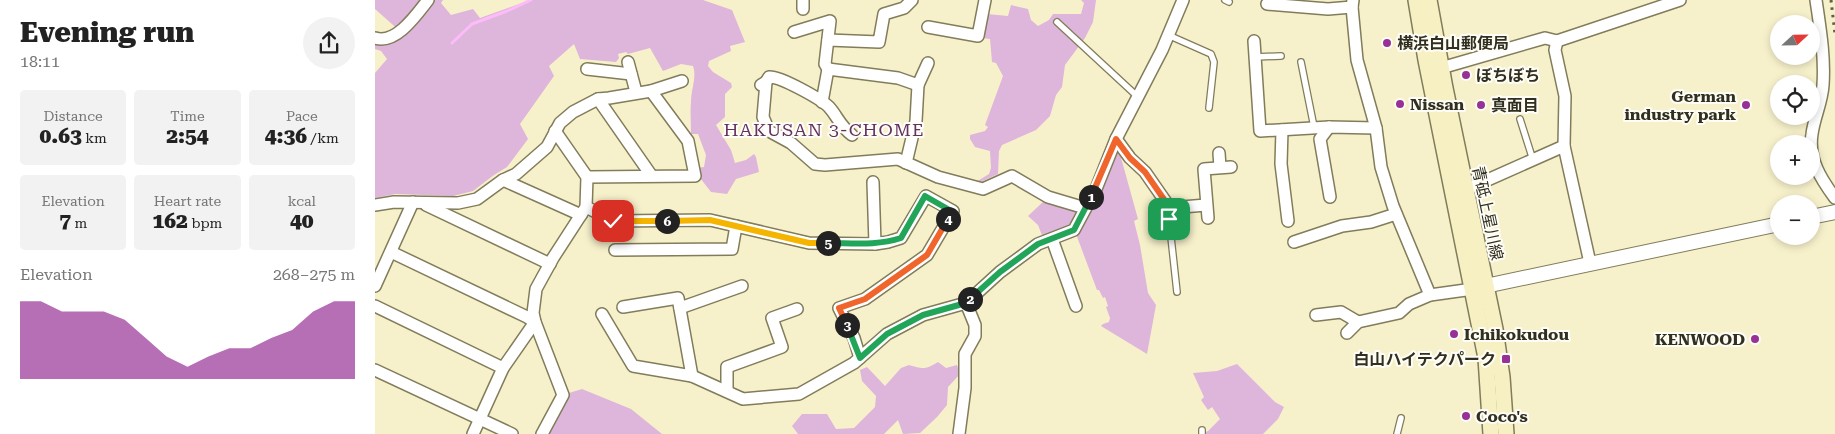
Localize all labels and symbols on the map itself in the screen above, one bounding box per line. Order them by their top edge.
north arrow [1770,15,1820,65]
place label: 横浜白山郵便局 [1397,34,1509,53]
marker: 横浜白山郵便局 [1381,37,1393,49]
place label: ぼちぼち [1476,66,1540,85]
marker: ぼちぼち [1460,69,1472,81]
place label: German industry park [1624,87,1736,124]
place label: Nissan [1410,95,1465,114]
place label: 真面目 [1491,96,1539,115]
marker: Nissan [1394,98,1406,110]
marker: 真面目 [1475,99,1487,111]
marker: German industry park [1740,99,1752,111]
district label: HAKUSAN 3-CHOME [723,119,925,140]
street label: 青砥上星川線 [1468,164,1507,262]
pin: 1 [1079,184,1103,210]
pin [1148,198,1190,240]
pin [592,200,634,242]
pin: 4 [935,206,961,232]
pin: 6 [655,208,679,234]
pin: 5 [815,230,841,256]
pin: 2 [957,286,983,312]
pin: 3 [835,312,859,338]
place label: Ichikokudou [1464,325,1569,344]
marker: Ichikokudou [1448,328,1460,340]
place label: KENWOOD [1655,330,1745,349]
marker: KENWOOD [1749,333,1761,345]
place label: 白山ハイテクパーク [1353,350,1496,369]
marker: 白山ハイテクパーク [1500,353,1512,365]
place label: Coco's [1476,407,1528,426]
marker: Coco's [1460,410,1472,422]

